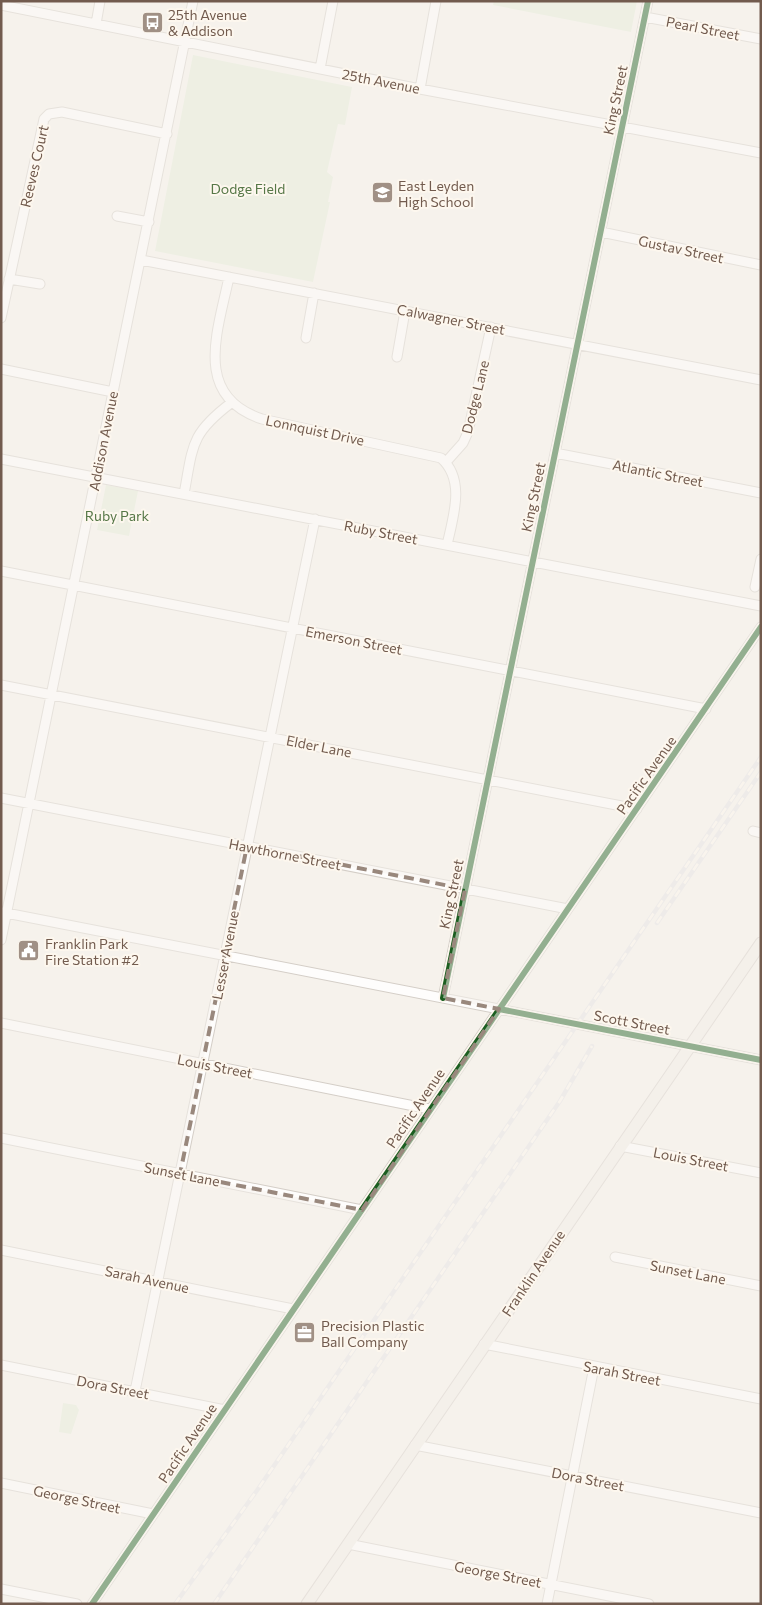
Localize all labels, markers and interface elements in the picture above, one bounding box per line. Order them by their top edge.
place label: 25th Avenue & Addison [168,6,247,39]
bus stop icon: 25th Avenue & Addison [140,10,164,34]
street label: Pearl Street [665,13,742,44]
street label: King Street [599,63,631,136]
street label: 25th Avenue [341,65,421,97]
street label: Reeves Court [16,123,52,209]
place label: East Leyden High School [398,177,474,210]
park label: Dodge Field [211,180,285,197]
school or university icon: East Leyden High School [370,181,394,205]
street label: Gustav Street [637,232,725,266]
street label: Calwagner Street [396,300,507,338]
street label: Dodge Lane [458,359,492,435]
street label: Addison Avenue [85,390,121,492]
street label: Lonnquist Drive [264,411,366,449]
street label: Atlantic Street [611,456,705,490]
street label: King Street [517,460,549,533]
park label: Ruby Park [85,507,150,524]
street label: Ruby Street [343,517,420,548]
street label: Emerson Street [304,622,404,658]
street label: Elder Lane [285,731,353,761]
street label: Pacific Avenue [613,732,679,818]
street label: Hawthorne Street [227,835,343,873]
street label: King Street [435,857,467,930]
street label: Lesser Avenue [208,909,242,1001]
place label: Franklin Park Fire Station #2 [45,935,139,968]
public building icon: Franklin Park Fire Station #2 [17,939,41,963]
street label: Scott Street [593,1006,672,1038]
street label: Louis Street [176,1050,254,1082]
street label: Pacific Avenue [382,1065,448,1151]
street label: Louis Street [652,1143,730,1175]
street label: Sunset Lane [143,1158,221,1190]
street label: Franklin Avenue [498,1226,568,1320]
street label: Sunset Lane [649,1256,727,1288]
street label: Sarah Avenue [103,1262,191,1296]
place label: Precision Plastic Ball Company [321,1317,424,1350]
office icon: Precision Plastic Ball Company [293,1321,317,1345]
street label: Sarah Street [582,1357,662,1389]
street label: Dora Street [75,1372,151,1402]
street label: Pacific Avenue [154,1400,220,1486]
street label: Dora Street [550,1464,626,1494]
street label: George Street [32,1481,122,1517]
street label: George Street [453,1557,543,1591]

